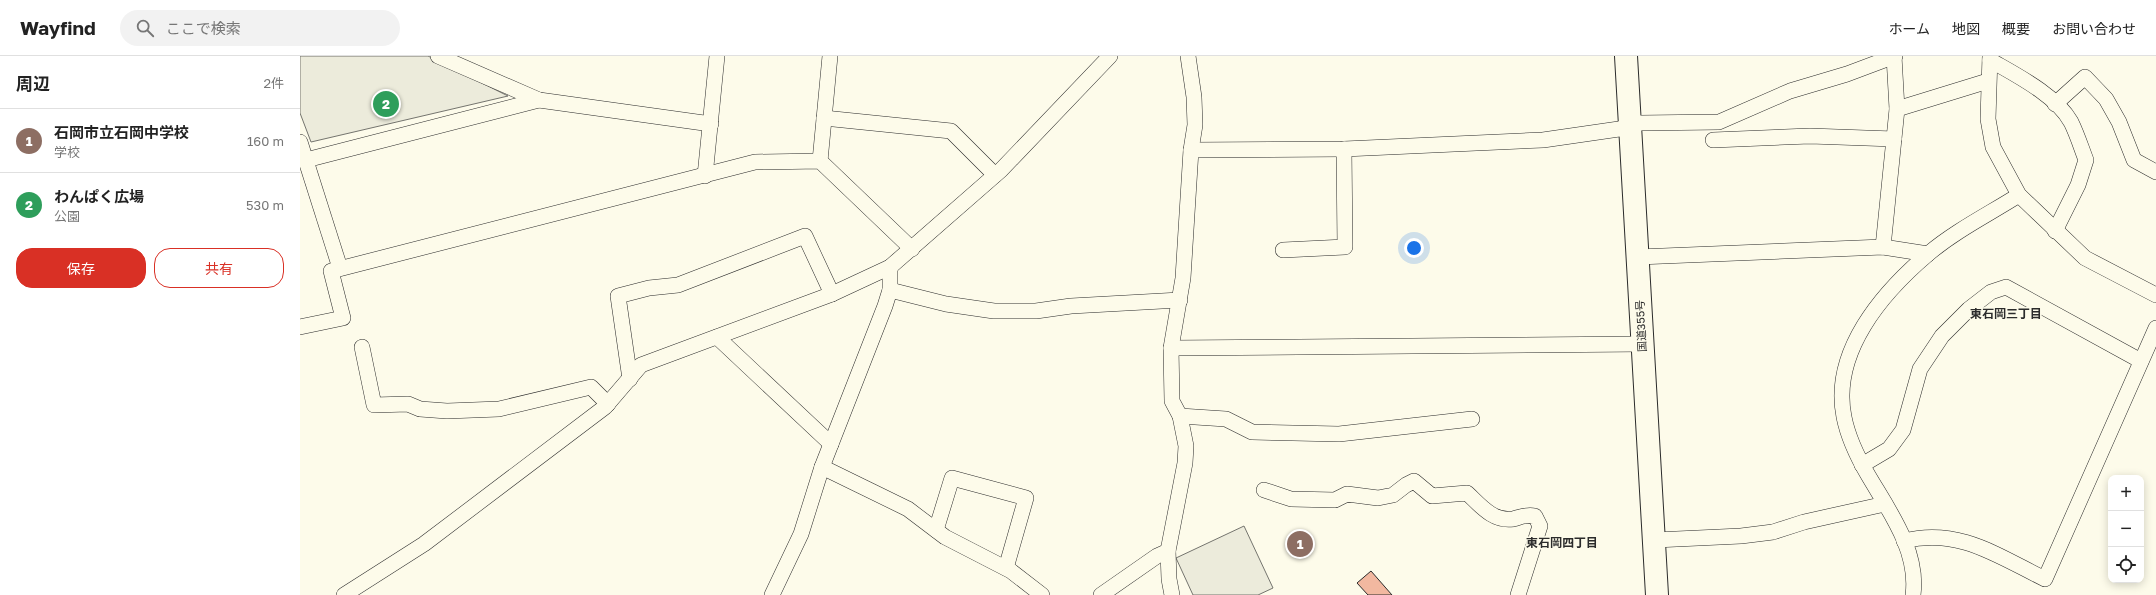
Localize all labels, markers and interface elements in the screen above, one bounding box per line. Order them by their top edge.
search box [120,10,400,46]
text: Wayfind [20,16,96,39]
icon: search [134,17,156,39]
text: ここで検索 [166,19,241,37]
text: ホーム [1888,20,1930,37]
text: 地図 [1952,20,1980,37]
text: 概要 [2002,20,2030,37]
text: お問い合わせ [2052,20,2136,37]
text: 周辺 [16,73,50,94]
text: 2件 [263,75,284,91]
pin: 2 [373,89,399,119]
text: 石岡市立石岡中学校 [54,123,189,141]
text: 1 [26,133,32,149]
text: 160 m [247,133,284,149]
text: 学校 [54,144,80,160]
text: わんぱく広場 [54,187,144,205]
text: 2 [25,197,33,213]
text: 530 m [246,197,284,213]
text: 公園 [54,208,80,224]
your location [1404,238,1424,258]
button: 保存 [16,248,146,288]
button: 共有 [154,248,284,288]
street label: 国道355号 [1633,300,1648,352]
district label: 東石岡三丁目 [1970,306,2042,321]
map controls [2108,475,2144,583]
button: + [2108,475,2144,511]
button: − [2108,511,2144,547]
pin: 1 [1287,529,1313,559]
district label: 東石岡四丁目 [1526,535,1598,550]
button: locate [2108,547,2144,583]

